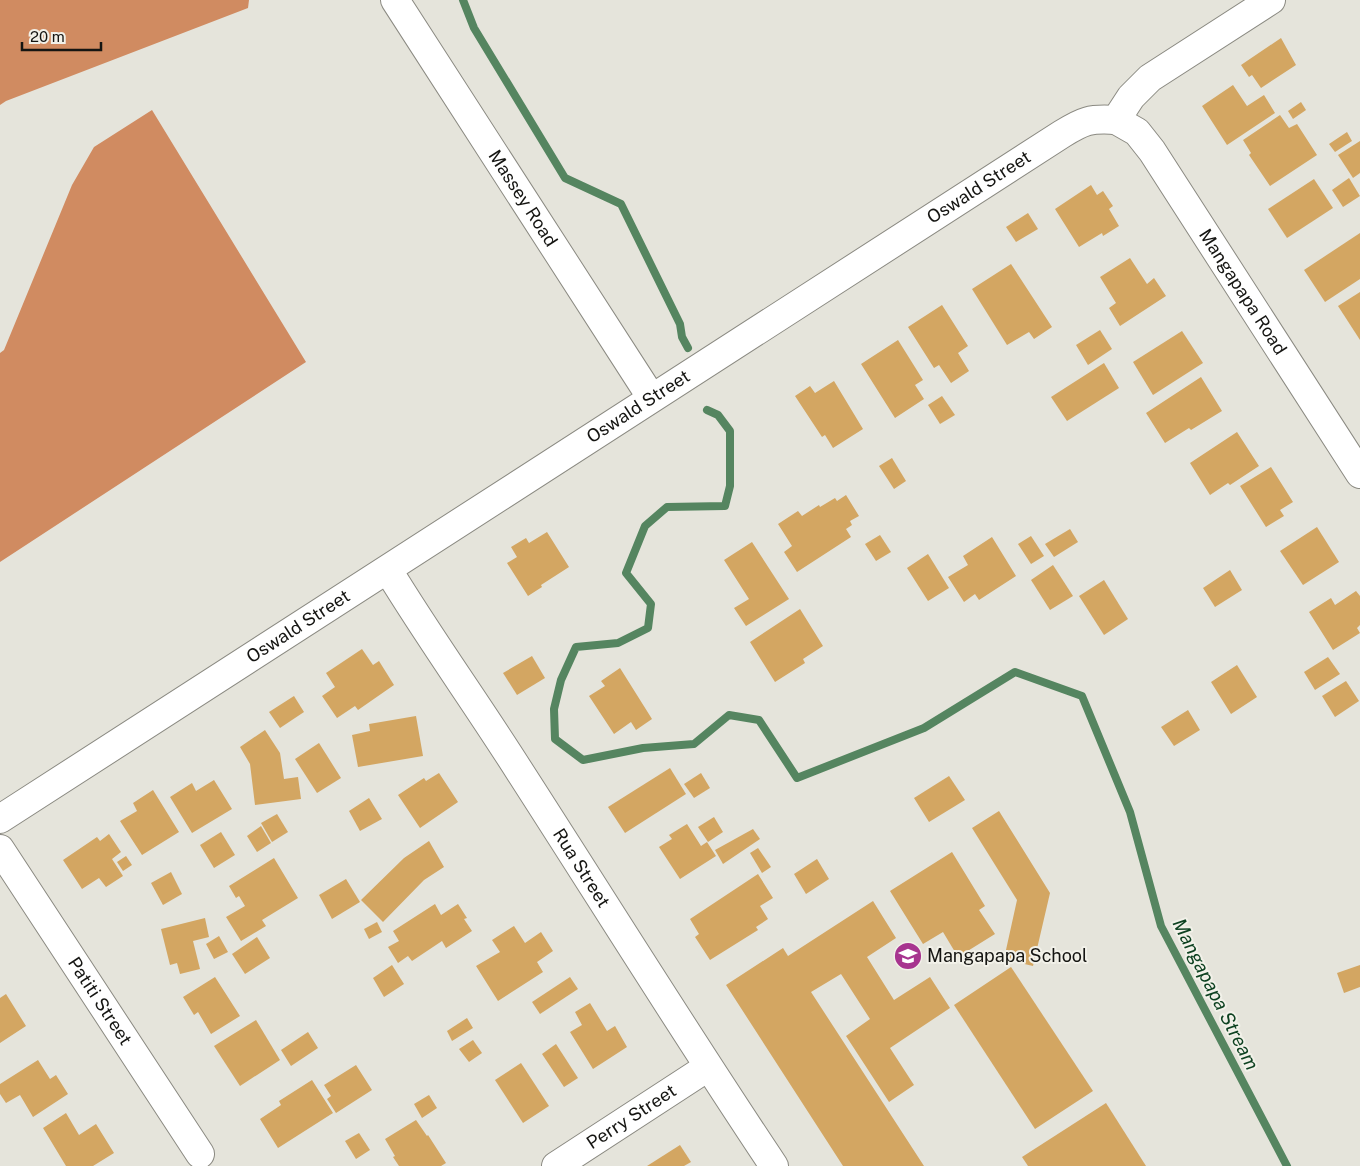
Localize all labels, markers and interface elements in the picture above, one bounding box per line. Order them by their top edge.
scale bar [22,20,101,52]
text: 20 m [30,28,65,45]
street label: Massey Road [485,146,562,250]
street label: Oswald Street [923,146,1034,228]
street label: Mangapapa Road [1195,225,1291,358]
street label: Oswald Street [582,365,694,447]
street label: Oswald Street [242,585,354,667]
street label: Rua Street [549,824,615,911]
water label: Mangapapa Stream [1168,915,1264,1073]
school or university icon: Mangapapa School [893,941,923,971]
place label: Mangapapa School [927,945,1088,966]
street label: Patiti Street [64,953,137,1049]
street label: Perry Street [582,1080,680,1153]

